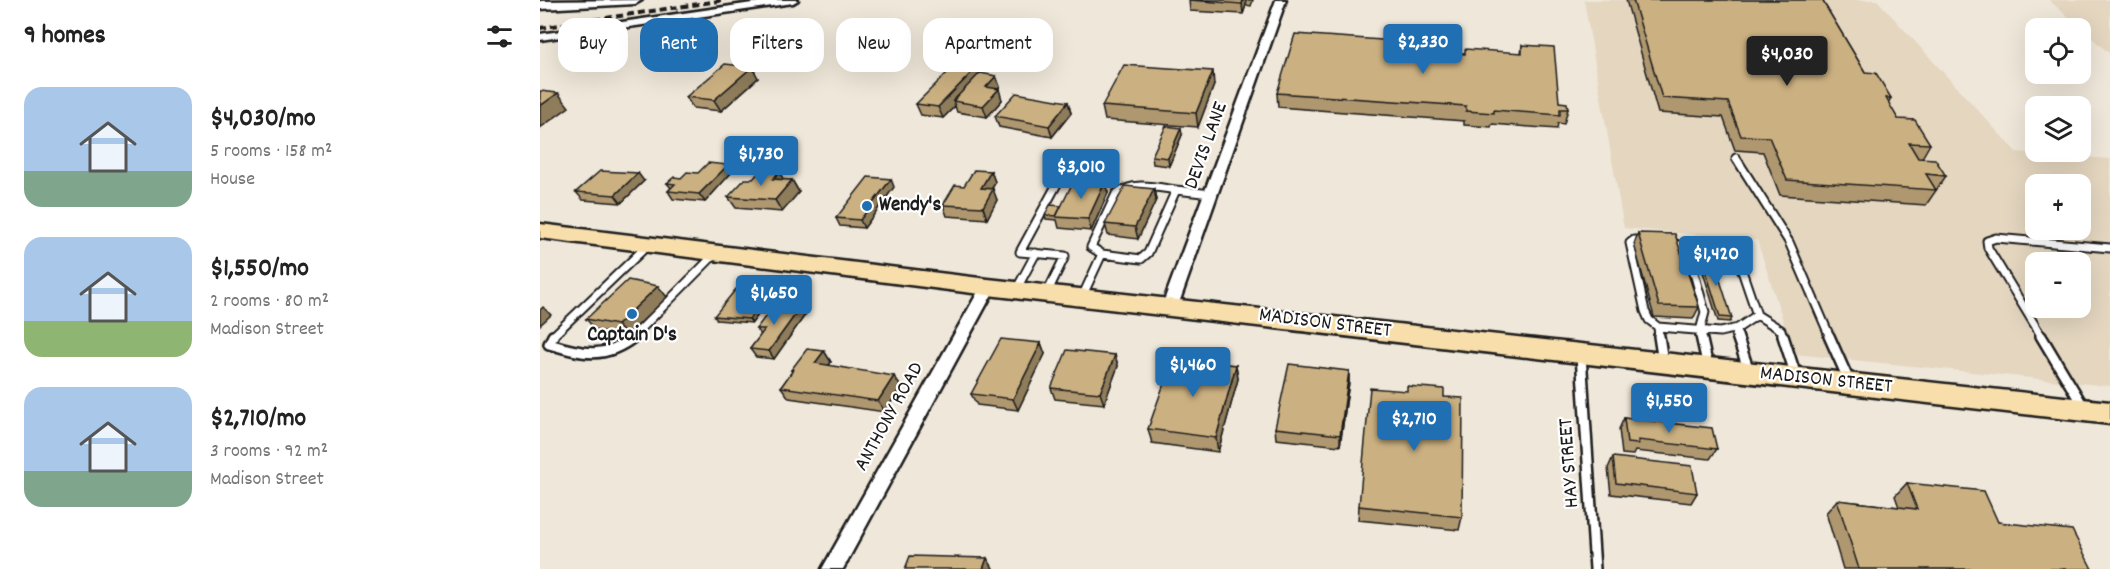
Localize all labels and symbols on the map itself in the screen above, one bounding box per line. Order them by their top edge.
pin: $2,330 [1374,24,1472,75]
pin: $4,030 [1738,36,1836,87]
street label: DEVIS LANE [1177,98,1237,194]
pin: $1,730 [712,136,810,187]
pin: $3,010 [1032,149,1130,200]
place label: Wendy's [879,191,941,221]
marker: Wendy's [860,199,874,213]
pin: $1,420 [1667,236,1765,287]
pin: $1,650 [725,275,823,326]
street label: MADISON STREET [1257,301,1393,347]
marker: Captain D's [625,307,639,321]
place label: Captain D's [587,321,677,351]
pin: $1,460 [1144,347,1242,398]
street label: ANTHONY ROAD [848,357,932,477]
street label: MADISON STREET [1758,359,1894,403]
pin: $1,550 [1620,383,1718,434]
pin: $2,710 [1365,401,1463,452]
street label: HAY STREET [1552,416,1588,509]

